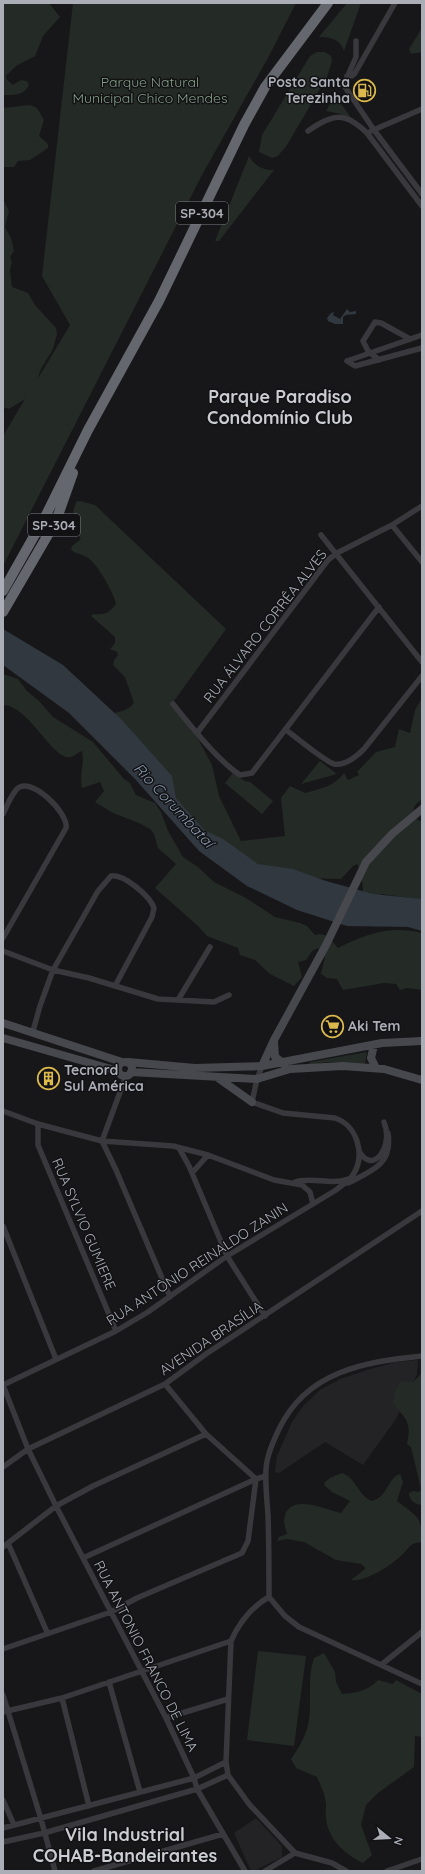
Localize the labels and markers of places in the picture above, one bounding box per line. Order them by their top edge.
place label: Posto Santa Terezinha [268,73,350,107]
fuel station icon: Posto Santa Terezinha [352,77,378,103]
supermarket icon: Aki Tem [319,1013,345,1039]
place label: Aki Tem [348,1017,400,1035]
place label: Tecnord Sul América [64,1061,144,1095]
building icon: Tecnord Sul América [36,1065,62,1091]

